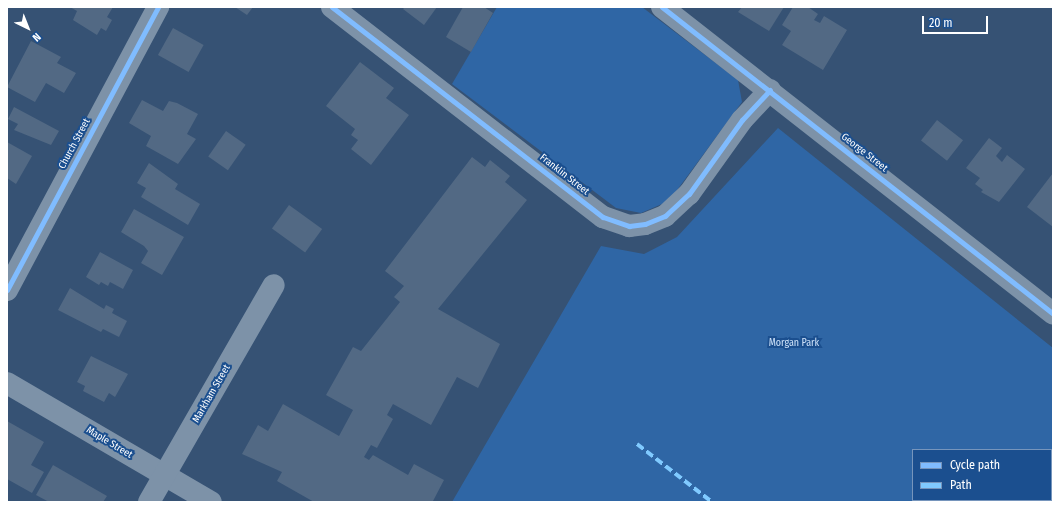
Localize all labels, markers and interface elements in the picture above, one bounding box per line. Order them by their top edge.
north arrow [8,8,48,48]
scale bar [924,8,990,34]
text: 20 m [929,16,953,30]
text: N [30,30,43,44]
street label: Church Street [57,117,93,171]
street label: George Street [838,131,890,175]
street label: Franklin Street [537,152,591,198]
park label: Morgan Park [769,338,819,350]
street label: Markham Street [191,363,233,425]
street label: Maple Street [84,425,134,461]
legend [912,449,1052,501]
text: Cycle path [950,458,1000,472]
text: Path [950,478,972,492]

